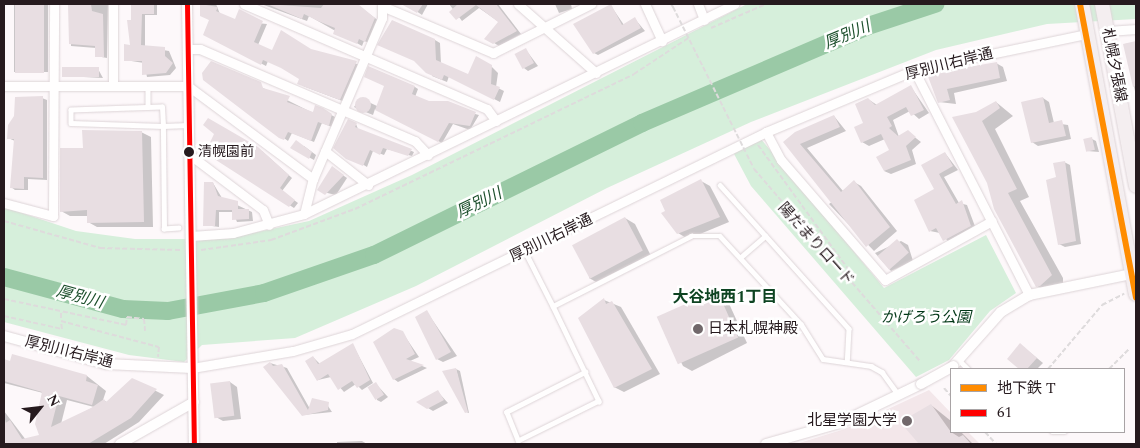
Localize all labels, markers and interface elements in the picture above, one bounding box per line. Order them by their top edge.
water label: 厚別川 [821,17,873,53]
street label: 札幌夕張線 [1098,26,1130,104]
street label: 厚別川右岸通 [903,44,995,84]
place label: 清幌園前 [198,144,254,160]
marker: 清幌園前 [184,147,194,157]
water label: 厚別川 [453,184,505,222]
street label: 陽だまりロード [774,199,858,289]
street label: 厚別川右岸通 [507,210,595,266]
water label: 厚別川 [54,282,106,312]
district label: 大谷地西1丁目 [673,287,777,307]
park label: かげろう公園 [881,309,971,327]
place label: 日本札幌神殿 [708,320,798,338]
marker: 日本札幌神殿 [692,323,704,335]
street label: 厚別川右岸通 [23,332,115,372]
legend [950,368,1125,433]
text: 地下鉄 T [997,377,1056,400]
north arrow [15,383,65,433]
text: N [42,390,66,411]
text: 61 [997,401,1012,424]
place label: 北星学園大学 [807,412,897,430]
marker: 北星学園大学 [901,415,913,427]

